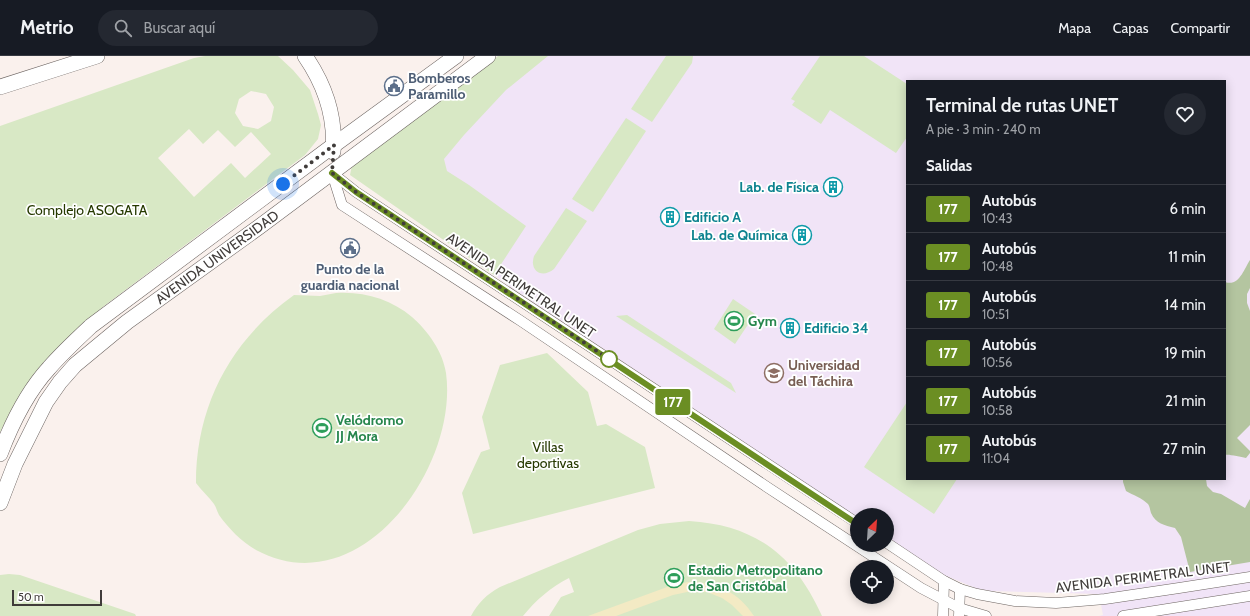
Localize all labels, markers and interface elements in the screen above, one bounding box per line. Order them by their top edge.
search box [98,10,378,46]
text: Metrio [20,16,74,39]
icon: search [112,17,134,39]
text: Buscar aquí [144,19,215,37]
text: Mapa [1058,19,1091,37]
text: Capas [1113,19,1149,37]
text: Compartir [1171,19,1230,37]
place label: Bomberos Paramillo [408,69,471,103]
public building icon: Bomberos Paramillo [383,75,405,97]
button: heart [1164,93,1206,135]
text: Terminal de rutas UNET [926,94,1118,117]
text: A pie · 3 min · 240 m [926,121,1041,137]
text: Salidas [926,157,972,175]
your location [273,174,293,194]
building icon: Lab. de Física [822,176,844,198]
place label: Lab. de Física [739,178,819,196]
text: Autobús [982,192,1036,210]
text: 177 [938,200,958,218]
text: 6 min [1169,200,1206,218]
park label: Complejo ASOGATA [27,201,148,219]
street label: AVENIDA UNIVERSIDAD [152,206,282,308]
building icon: Edificio A [659,206,681,228]
place label: Edificio A [684,208,741,226]
text: 10:43 [982,210,1013,226]
building icon: Lab. de Química [791,224,813,246]
place label: Lab. de Química [691,226,788,244]
street label: AVENIDA PERIMETRAL UNET [443,228,599,342]
public building icon: Punto de la guardia nacional [339,237,361,259]
text: Autobús [982,240,1036,258]
text: 177 [938,248,958,266]
text: 11 min [1168,248,1206,266]
text: 10:48 [982,258,1013,274]
place label: Punto de la guardia nacional [301,260,400,294]
text: Autobús [982,288,1036,306]
text: 177 [938,296,958,314]
text: 14 min [1164,296,1206,314]
text: 10:51 [982,306,1009,322]
sports icon: Gym [723,310,745,332]
place label: Gym [748,312,777,330]
building icon: Edificio 34 [779,317,801,339]
place label: Edificio 34 [804,319,869,337]
text: Autobús [982,336,1036,354]
text: 177 [938,344,958,362]
text: 19 min [1164,344,1206,362]
unlabelled marker [600,350,618,368]
text: 10:56 [982,354,1012,370]
place label: Universidad del Táchira [788,356,860,390]
school or university icon: Universidad del Táchira [763,362,785,384]
text: Autobús [982,384,1036,402]
line badge: 177 [650,389,696,415]
text: 177 [938,392,958,410]
text: 21 min [1165,392,1206,410]
text: 177 [663,393,683,411]
text: 10:58 [982,402,1013,418]
place label: Velódromo JJ Mora [335,411,403,445]
sports icon: Velódromo JJ Mora [311,417,333,439]
text: Autobús [982,432,1036,450]
park label: Villas deportivas [517,438,579,472]
text: 177 [938,440,958,458]
text: 27 min [1163,440,1206,458]
text: 11:04 [982,450,1010,466]
north arrow [850,508,894,552]
map controls [850,508,894,604]
street label: AVENIDA PERIMETRAL UNET [1055,557,1232,597]
button: locate [850,560,894,604]
place label: Estadio Metropolitano de San Cristóbal [688,561,823,595]
sports icon: Estadio Metropolitano de San Cristóbal [663,567,685,589]
scale bar [12,588,102,607]
text: 50 m [18,590,44,604]

